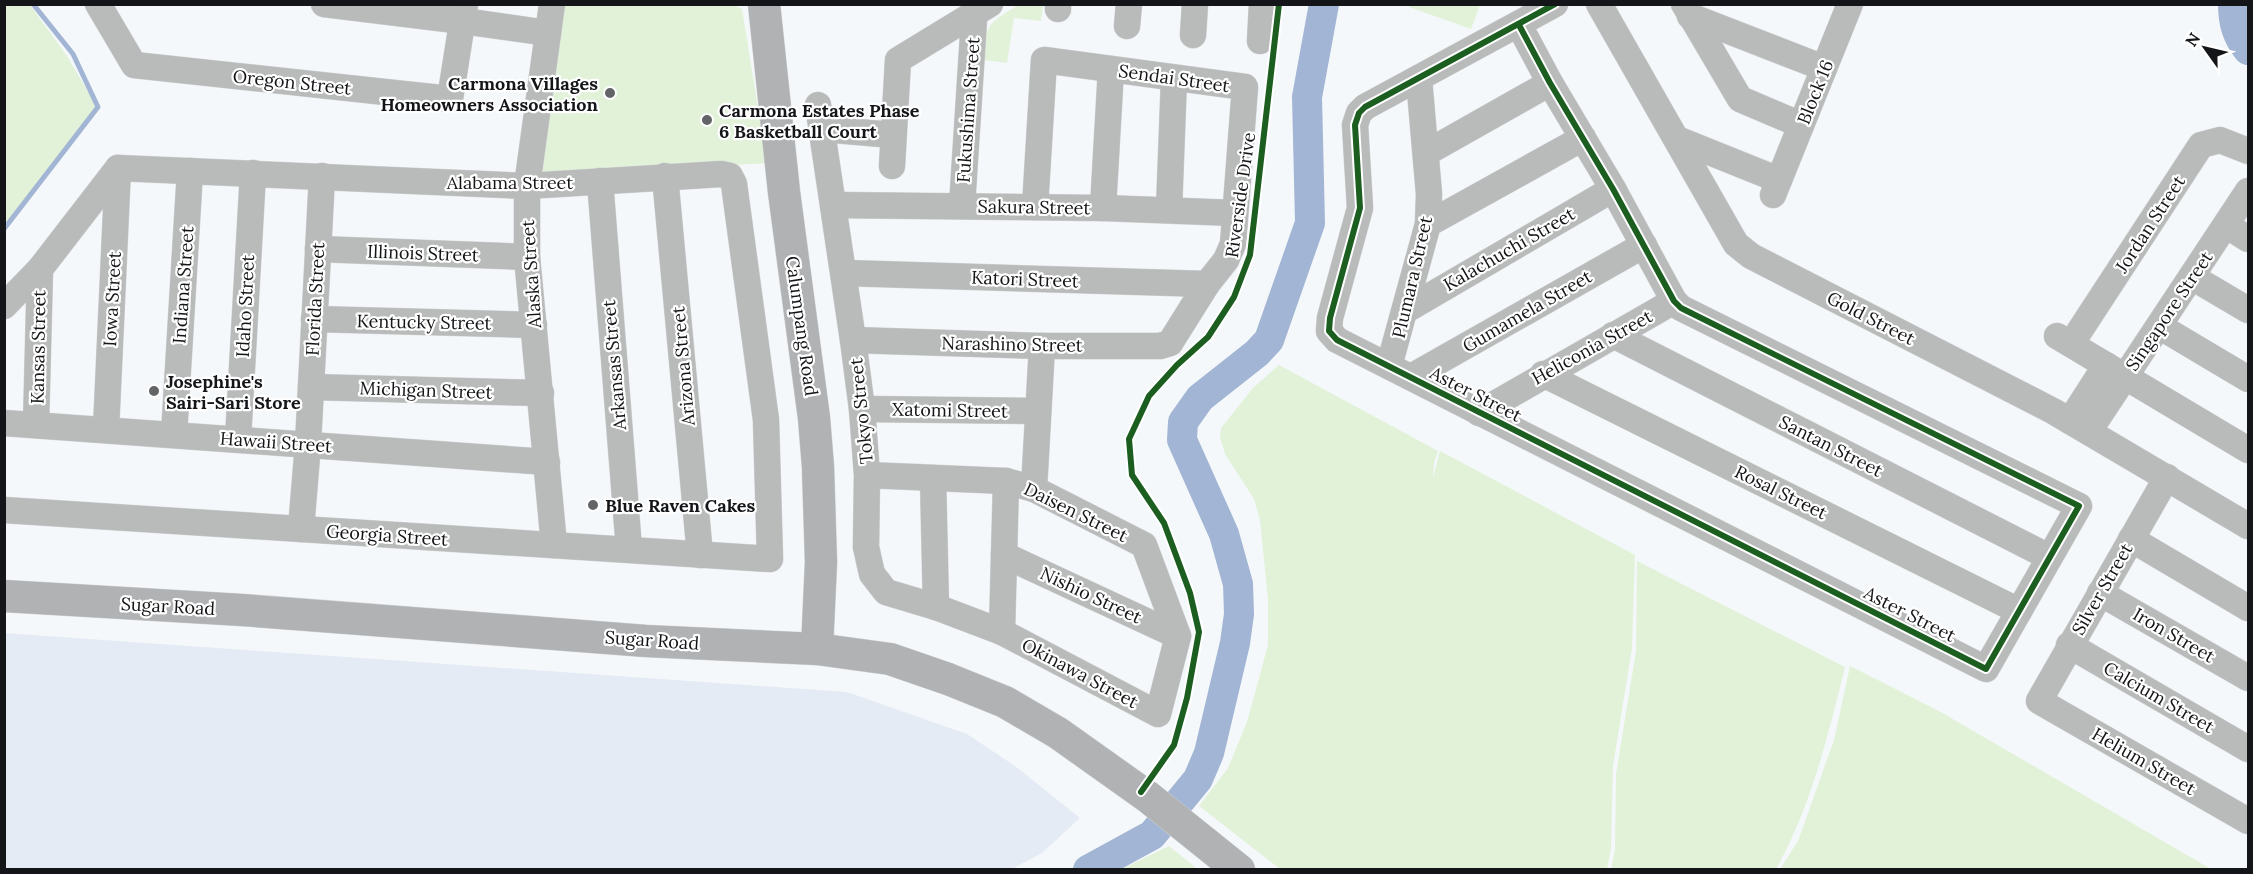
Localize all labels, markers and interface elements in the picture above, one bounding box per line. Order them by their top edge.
north arrow [2175,18,2235,78]
text: N [2181,29,2204,50]
street label: Fukushima Street [951,36,985,184]
street label: Block 16 [1792,56,1838,128]
street label: Sendai Street [1117,59,1231,97]
street label: Oregon Street [232,64,352,100]
place label: Carmona Villages Homeowners Association [381,72,599,116]
marker: Carmona Villages Homeowners Association [603,86,617,100]
place label: Carmona Estates Phase 6 Basketball Court [719,99,920,143]
marker: Carmona Estates Phase 6 Basketball Court [700,113,714,127]
street label: Riverside Drive [1220,130,1260,259]
street label: Alabama Street [446,171,573,194]
street label: Jordan Street [2109,171,2190,278]
street label: Sakura Street [977,195,1091,219]
street label: Kalachuchi Street [1439,202,1579,296]
street label: Plumara Street [1387,214,1437,340]
street label: Alaska Street [516,219,546,330]
street label: Indiana Street [167,225,199,345]
street label: Illinois Street [367,240,479,266]
street label: Florida Street [301,241,329,357]
street label: Singapore Street [2120,247,2218,375]
street label: Iowa Street [98,251,126,347]
street label: Idaho Street [231,254,259,358]
street label: Calumpang Road [781,255,823,398]
street label: Gumamela Street [1458,265,1596,357]
street label: Katori Street [971,266,1079,292]
street label: Gold Street [1823,286,1919,350]
street label: Kansas Street [26,290,50,404]
street label: Arkansas Street [597,299,631,432]
street label: Heliconia Street [1528,304,1656,390]
street label: Arizona Street [666,305,700,428]
street label: Kentucky Street [356,309,492,335]
street label: Narashino Street [941,331,1083,357]
street label: Tokyo Street [844,357,878,465]
street label: Aster Street [1425,361,1526,427]
place label: Josephine's Sairi-Sari Store [166,370,301,414]
street label: Michigan Street [359,376,493,404]
marker: Josephine's Sairi-Sari Store [147,384,161,398]
street label: Xatomi Street [892,397,1008,423]
street label: Santan Street [1775,410,1887,482]
street label: Hawaii Street [219,427,333,457]
street label: Rosal Street [1731,460,1831,524]
street label: Daisen Street [1020,477,1132,547]
place label: Blue Raven Cakes [605,494,756,517]
marker: Blue Raven Cakes [586,498,600,512]
street label: Georgia Street [325,519,449,551]
street label: Silver Street [2066,539,2138,639]
street label: Nishio Street [1037,561,1145,629]
street label: Aster Street [1859,581,1960,647]
street label: Sugar Road [120,592,216,620]
street label: Iron Street [2129,602,2219,668]
street label: Sugar Road [604,625,700,655]
street label: Okinawa Street [1018,633,1142,713]
street label: Calcium Street [2100,656,2218,738]
street label: Helium Street [2088,722,2200,800]

